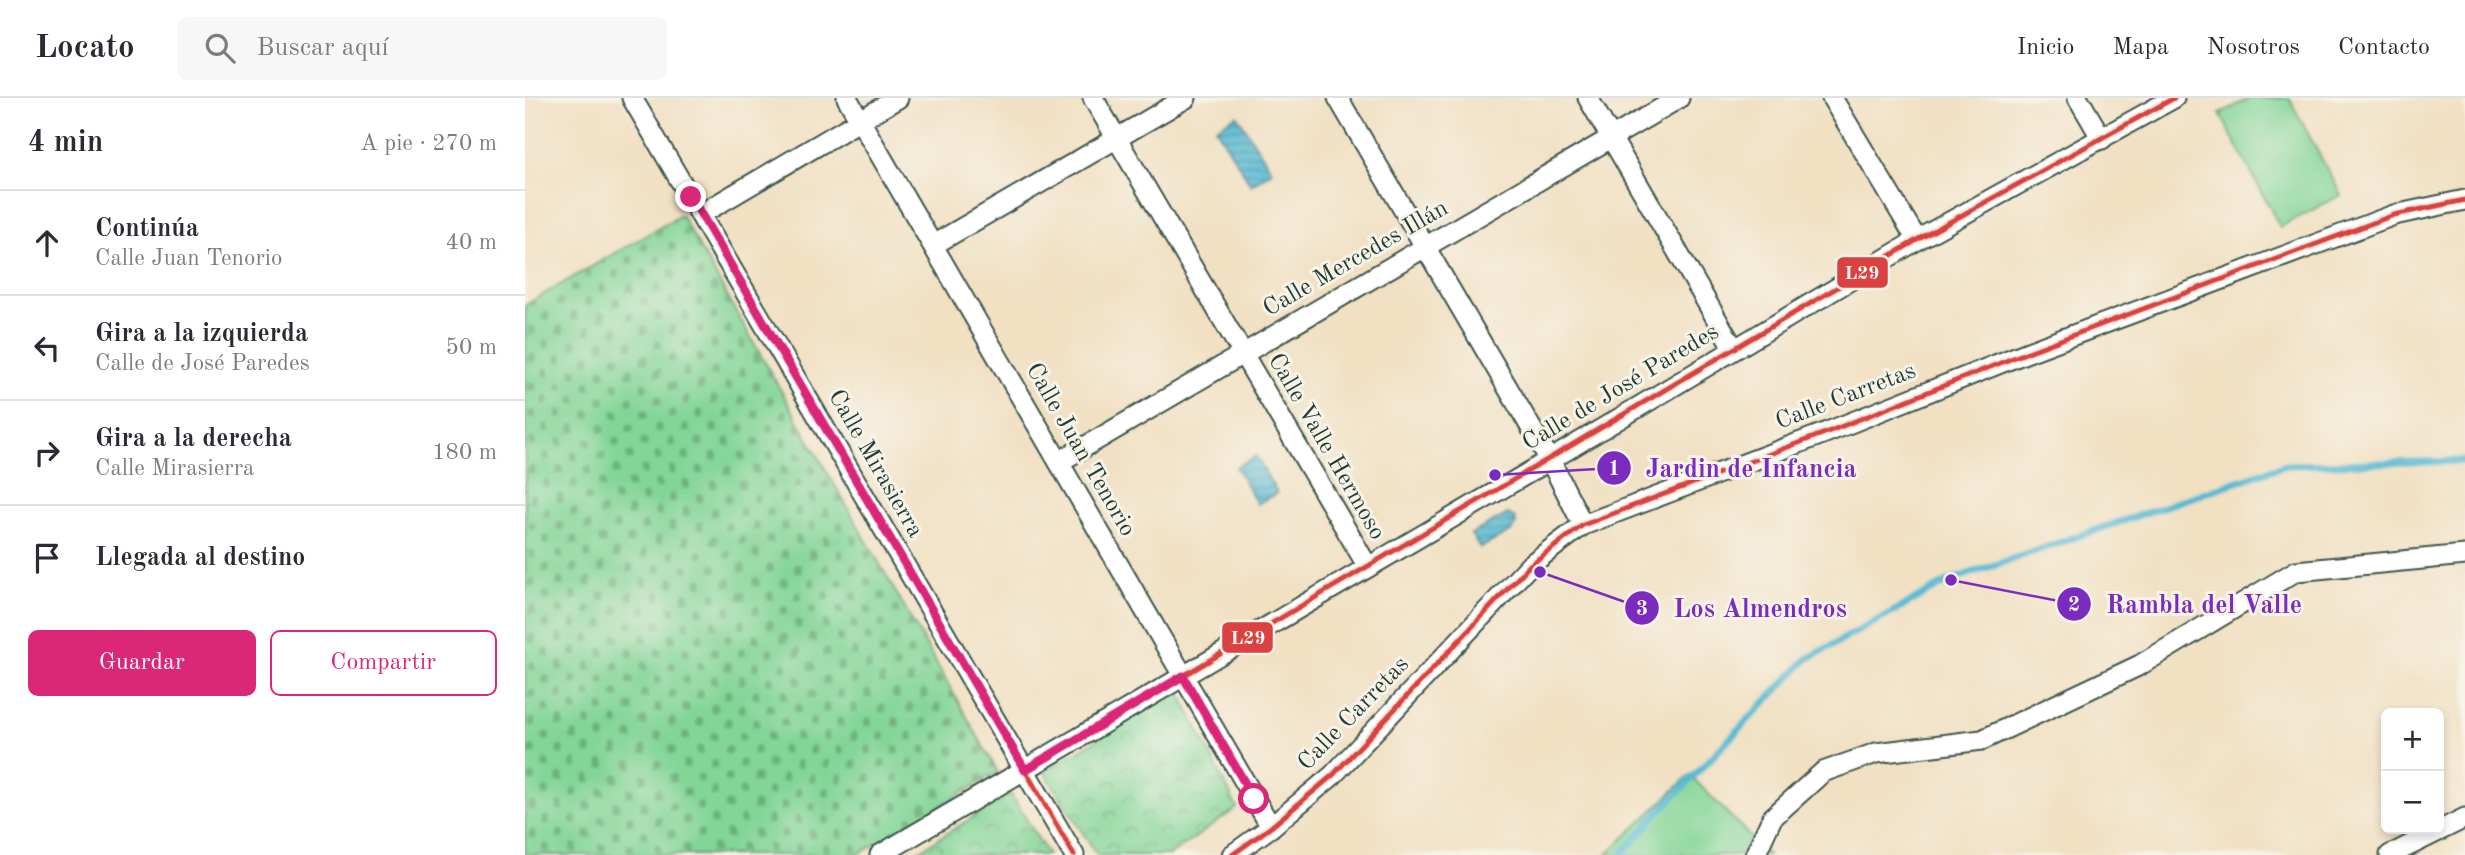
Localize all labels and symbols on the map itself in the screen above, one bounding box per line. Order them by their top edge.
route end [675,181,706,212]
street label: Calle Mercedes Illán [1259,196,1453,322]
line badge: L29 [1836,256,1889,289]
text: L29 [1845,265,1879,284]
street label: Calle de José Paredes [1519,320,1723,456]
street label: Calle Valle Hermoso [1263,350,1389,544]
street label: Calle Juan Tenorio [1021,359,1139,541]
street label: Calle Carretas [1773,359,1919,435]
street label: Calle Mirasierra [823,386,927,542]
callout: Jardin de Infancia [1597,444,1871,491]
text: Jardin de Infancia [1645,457,1857,483]
text: 1 [1608,459,1620,480]
callout: Rambla del Valle [2057,581,2316,628]
callout: Los Almendros [1624,585,1861,632]
text: Rambla del Valle [2106,593,2302,619]
text: 2 [2068,595,2080,616]
text: Los Almendros [1673,597,1847,623]
text: 3 [1636,599,1648,620]
line badge: L29 [1221,621,1274,654]
text: L29 [1231,630,1265,649]
street label: Calle Carretas [1294,652,1414,776]
route start [1238,783,1269,814]

